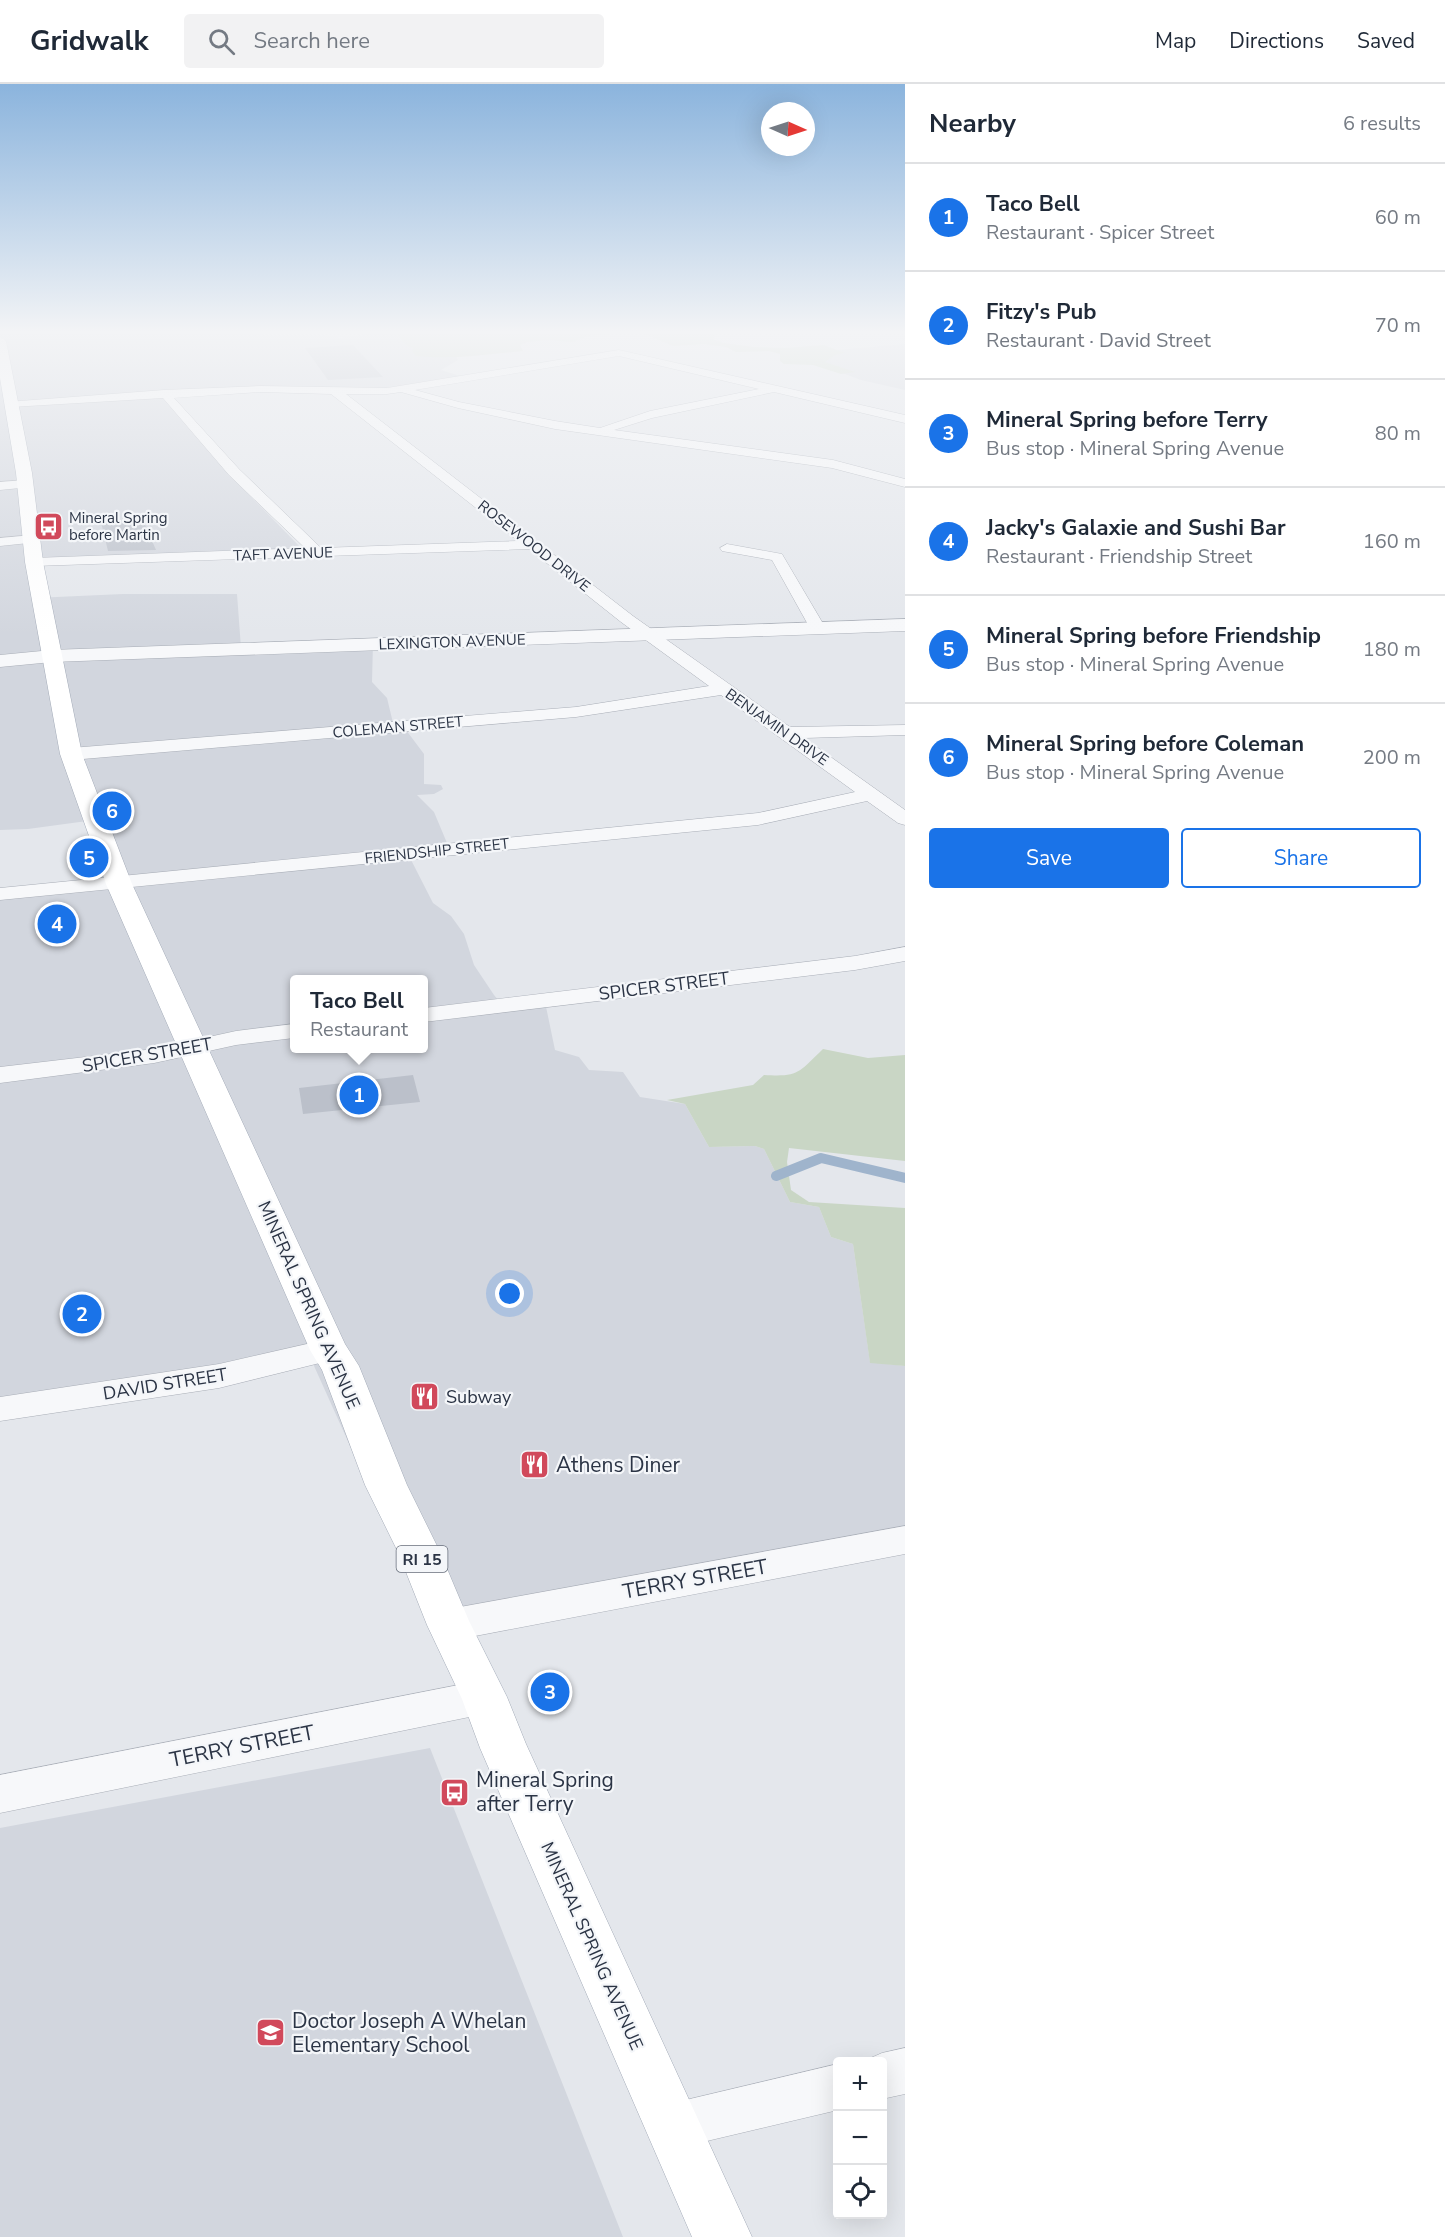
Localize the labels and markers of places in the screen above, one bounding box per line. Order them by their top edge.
place label: Mineral Spring before Martin [69,508,167,545]
bus stop icon: Mineral Spring before Martin [32,511,64,543]
pin: 6 [92,788,132,834]
pin: 5 [70,836,109,880]
pin: 4 [38,902,76,946]
pin: 1 [340,1072,378,1118]
pin: 2 [62,1292,101,1336]
restaurant icon: Subway [409,1381,441,1413]
place label: Subway [446,1385,512,1409]
restaurant icon: Athens Diner [519,1449,551,1481]
place label: Athens Diner [556,1451,680,1479]
pin: 3 [530,1670,570,1714]
place label: Mineral Spring after Terry [476,1766,614,1818]
bus stop icon: Mineral Spring after Terry [439,1776,471,1808]
place label: Doctor Joseph A Whelan Elementary School [292,2007,526,2059]
school or university icon: Doctor Joseph A Whelan Elementary School [255,2017,287,2049]

